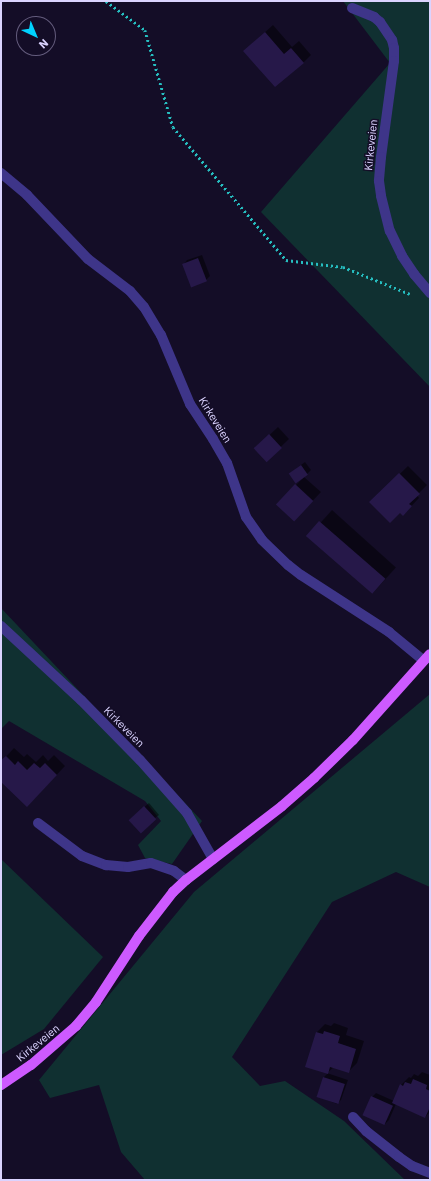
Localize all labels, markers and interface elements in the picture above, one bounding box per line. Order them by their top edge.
north arrow [16,16,56,56]
text: N [36,36,51,52]
street label: Kirkeveien [362,119,380,171]
street label: Kirkeveien [196,395,234,445]
street label: Kirkeveien [101,704,147,750]
street label: Kirkeveien [14,1022,62,1064]

